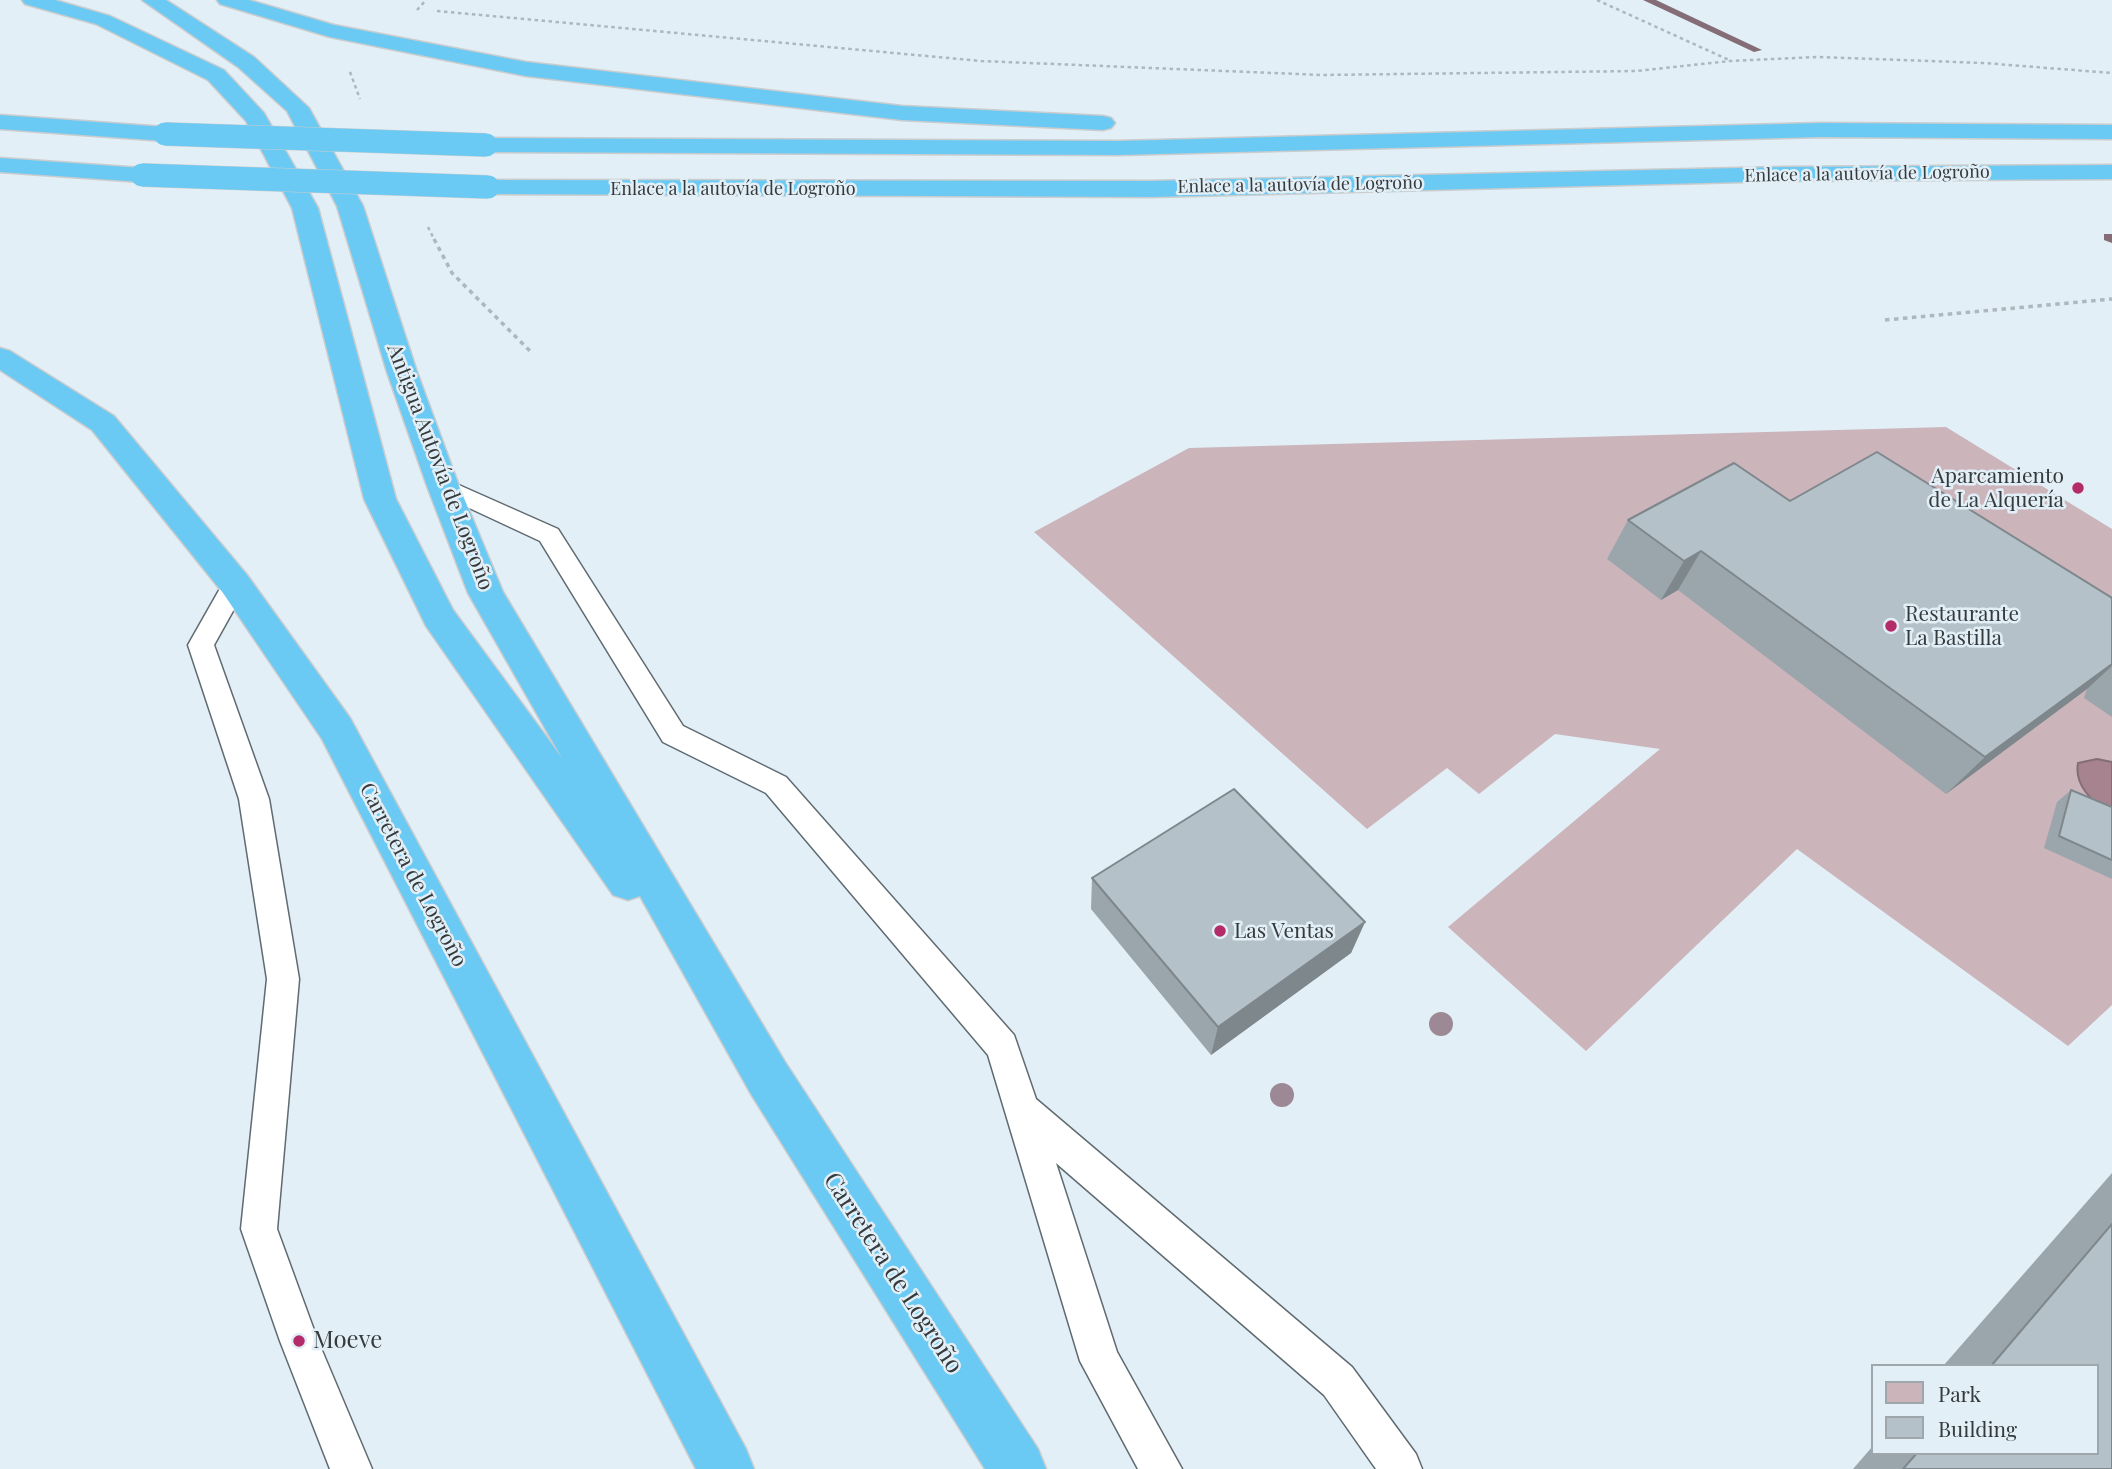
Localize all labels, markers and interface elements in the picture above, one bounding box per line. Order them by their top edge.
street label: Enlace a la autovía de Logroño [1744,161,1990,187]
street label: Enlace a la autovía de Logroño [1177,172,1423,198]
street label: Enlace a la autovía de Logroño [610,178,856,200]
street label: Antigua Autovía de Logroño [381,340,499,594]
place label: Aparcamiento de La Alquería [1928,463,2064,513]
marker: Aparcamiento de La Alquería [2070,480,2086,496]
place label: Restaurante La Bastilla [1905,601,2019,651]
marker: Restaurante La Bastilla [1883,618,1899,634]
street label: Carretera de Logroño [354,779,472,971]
place label: Las Ventas [1234,918,1334,944]
marker: Las Ventas [1212,923,1228,939]
street label: Carretera de Logroño [817,1167,969,1379]
place label: Moeve [313,1327,382,1355]
marker: Moeve [291,1333,307,1349]
legend [1870,1364,2098,1455]
text: Park [1938,1379,1981,1407]
text: Building [1938,1414,2017,1442]

